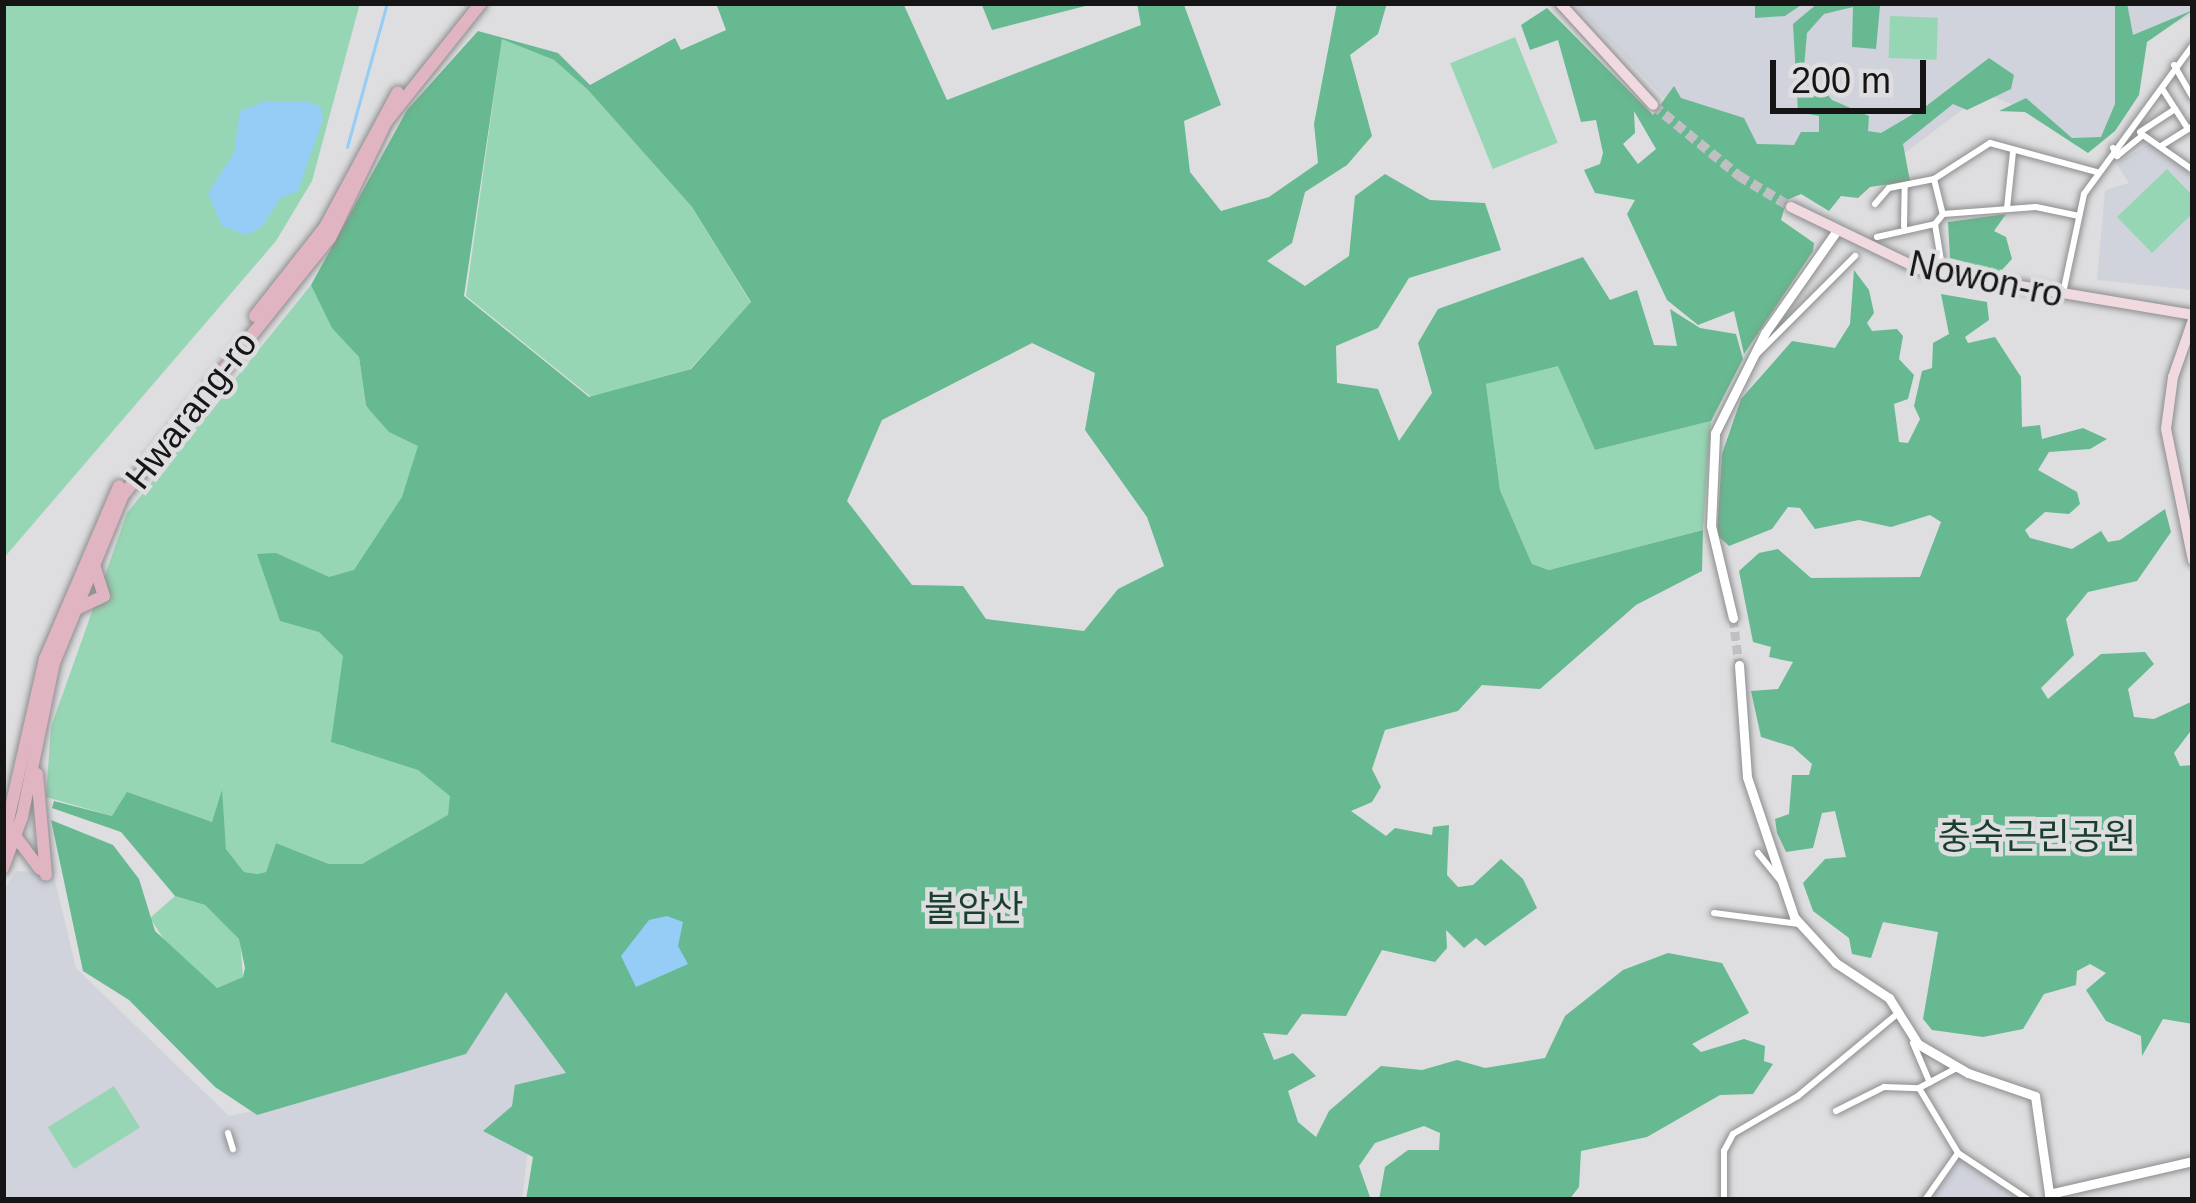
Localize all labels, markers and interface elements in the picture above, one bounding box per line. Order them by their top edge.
scale bar [1776,36,1932,110]
text: 200 m [1791,60,1891,101]
street label: Nowon-ro [1905,242,2067,316]
street label: Hwarang-ro [116,323,266,497]
park label: 충숙근린공원 [1938,815,2136,859]
park label: 불암산 [924,887,1024,931]

